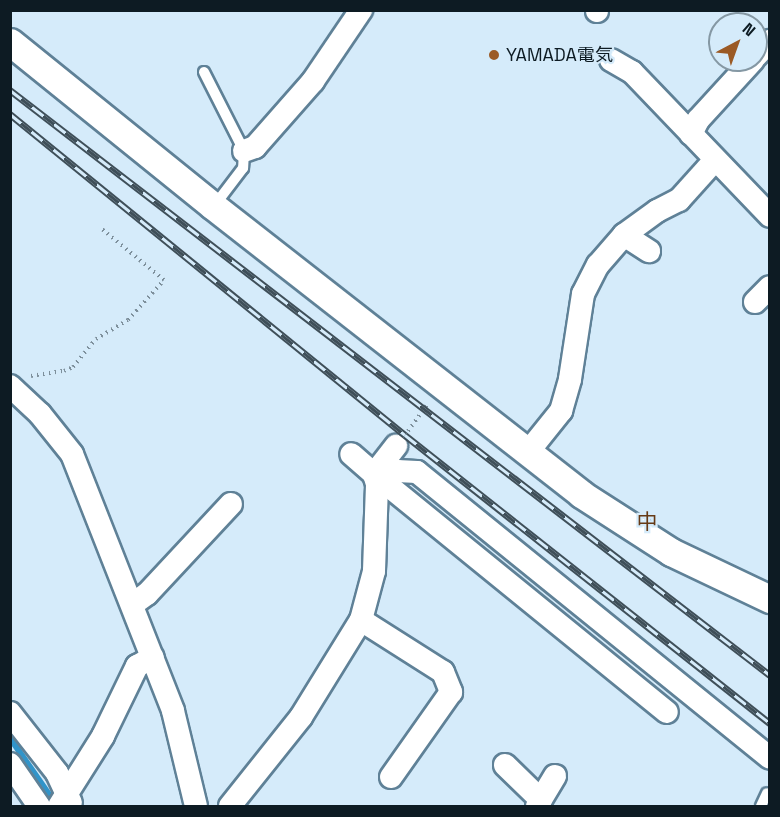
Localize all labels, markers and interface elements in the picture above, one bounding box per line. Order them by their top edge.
north arrow [708,12,768,72]
text: N [738,18,760,41]
place label: YAMADA電気 [506,44,613,66]
marker: YAMADA電気 [487,48,501,62]
district label: 中 [637,509,657,535]

